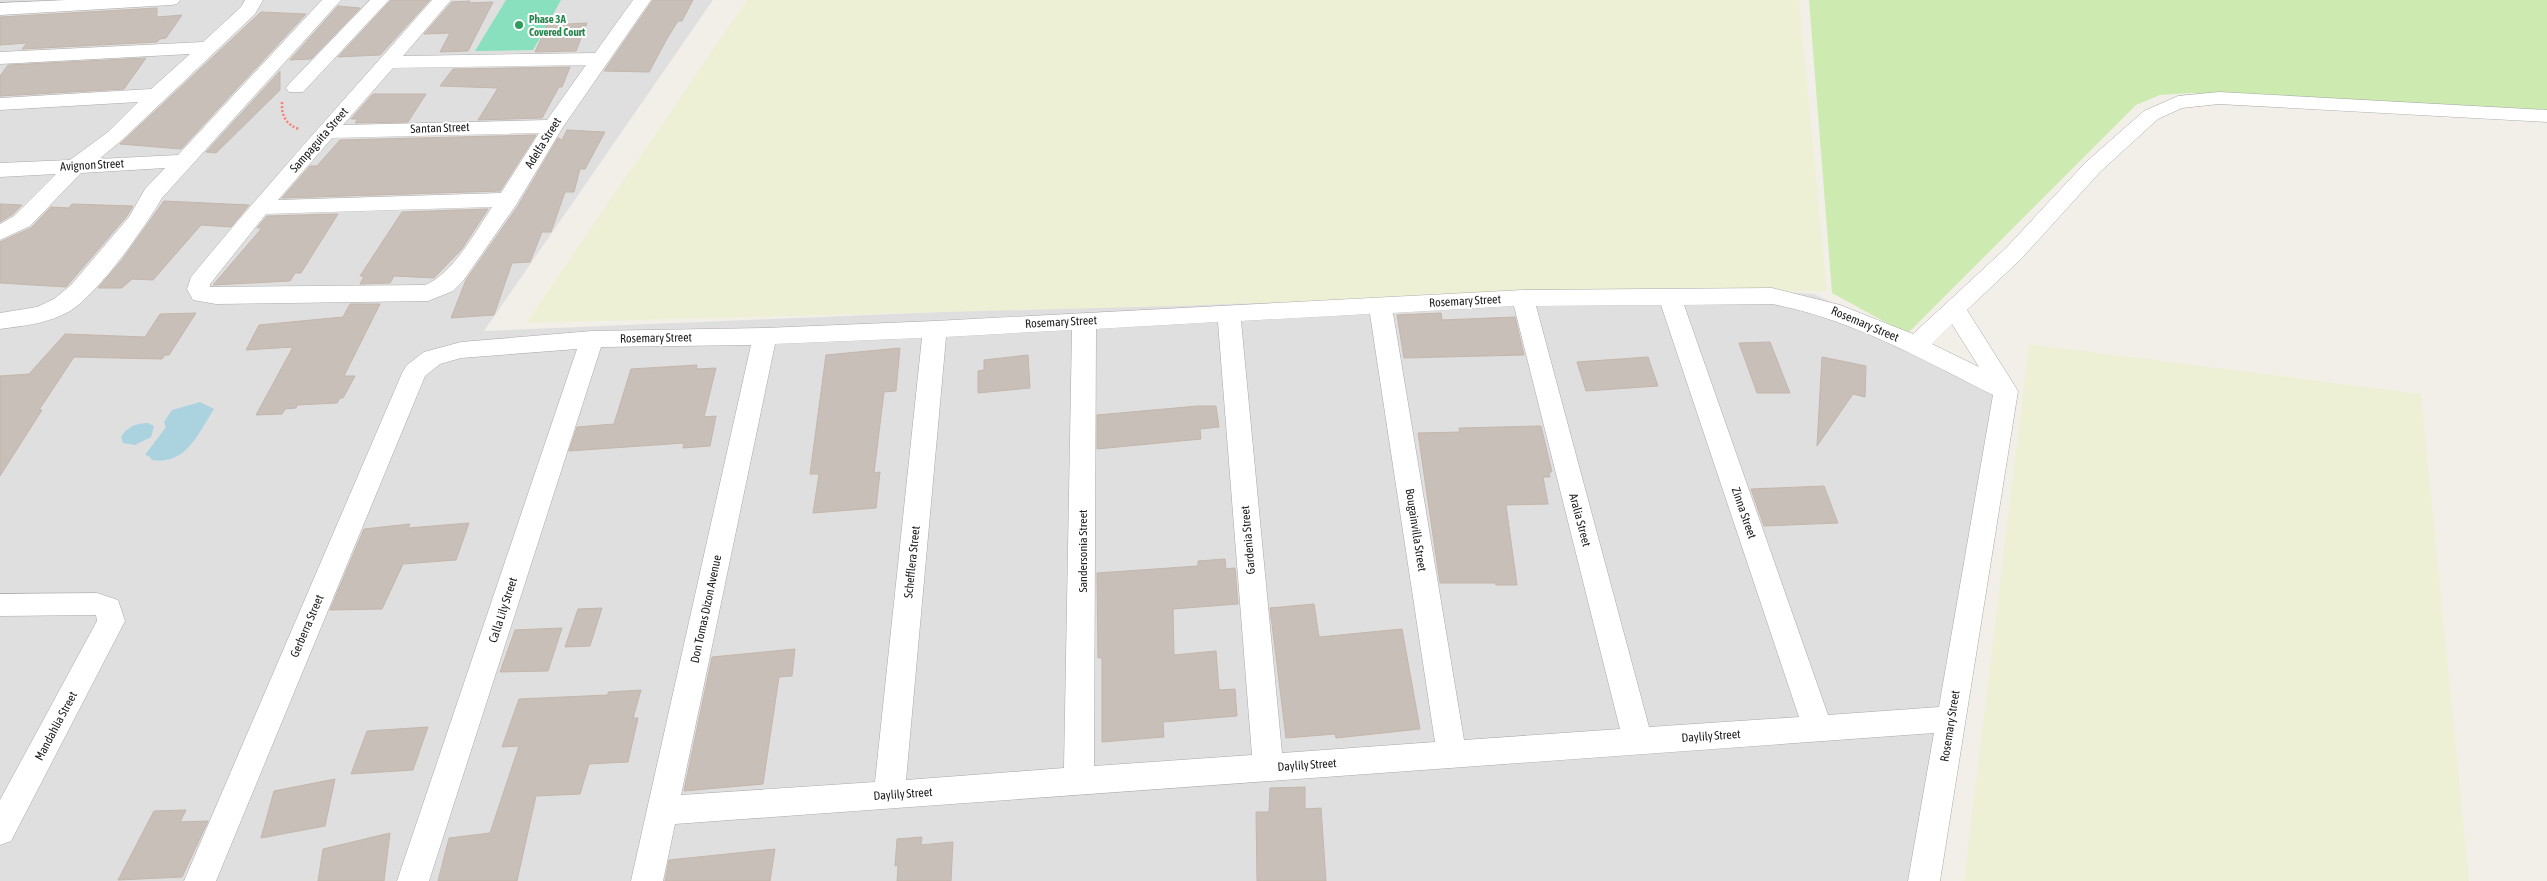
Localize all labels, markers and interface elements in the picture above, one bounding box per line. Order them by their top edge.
place label: Phase 3A Covered Court [529,13,586,38]
marker: Phase 3A Covered Court [513,19,525,31]
street label: Sampaguita Street [287,104,351,175]
street label: Adelfa Street [522,115,564,171]
street label: Santan Street [410,120,470,136]
street label: Avignon Street [60,156,125,174]
street label: Rosemary Street [1429,292,1502,310]
street label: Rosemary Street [1829,303,1901,345]
street label: Rosemary Street [1025,313,1098,331]
street label: Rosemary Street [620,330,693,346]
street label: Zinna Street [1729,485,1759,541]
street label: Bougainvilla Street [1403,488,1430,573]
street label: Aralia Street [1566,492,1594,549]
street label: Gardenia Street [1238,505,1258,575]
street label: Sandersonia Street [1076,509,1090,593]
street label: Schefflera Street [901,525,923,599]
street label: Don Tomas Dizon Avenue [688,554,724,664]
street label: Calla Lily Street [486,575,520,644]
street label: Gerberra Street [287,592,327,660]
street label: Mandahlia Street [32,689,80,763]
street label: Rosemary Street [1937,689,1963,763]
street label: Daylily Street [1681,727,1742,745]
street label: Daylily Street [1277,756,1338,774]
street label: Daylily Street [873,785,934,803]

